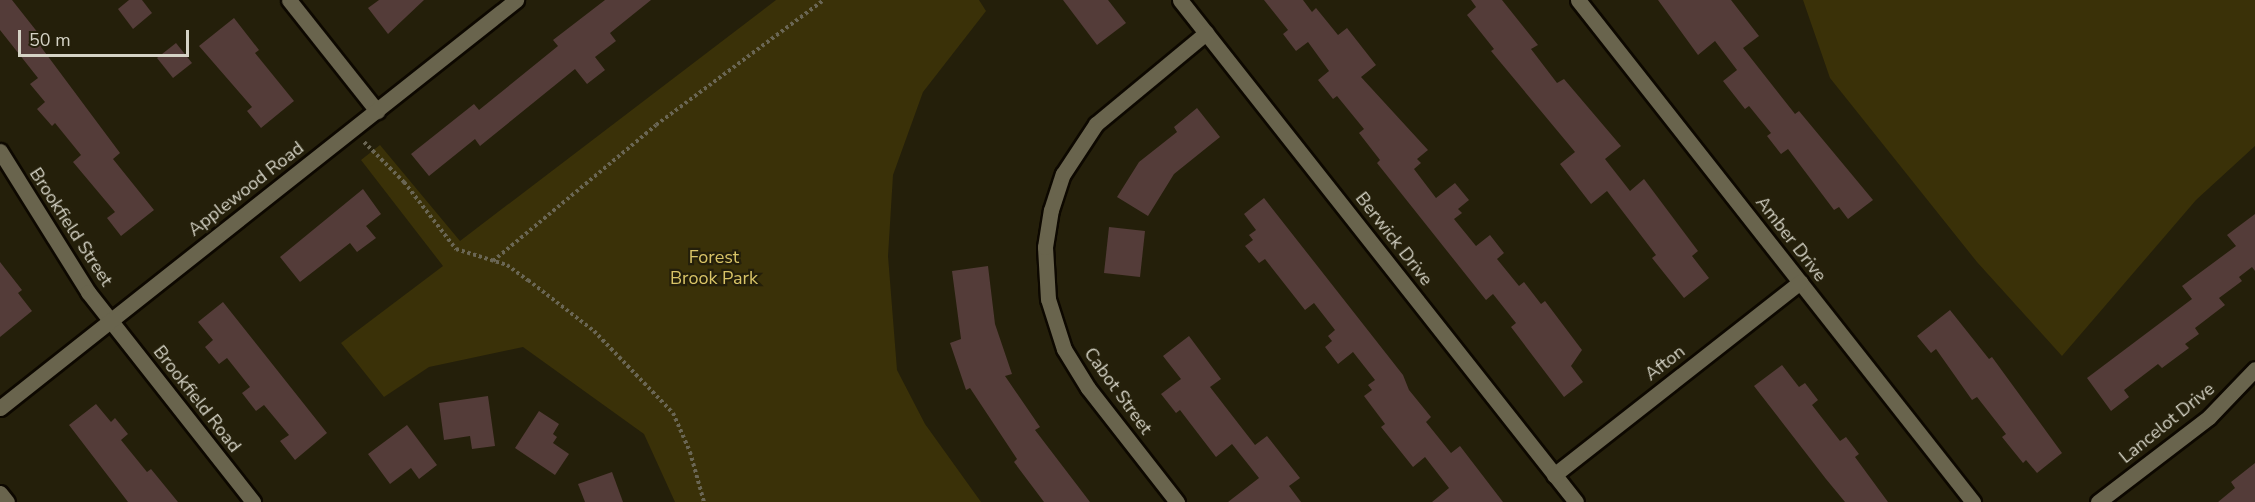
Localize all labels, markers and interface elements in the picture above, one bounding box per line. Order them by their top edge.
scale bar [21,18,192,56]
text: 50 m [29,28,71,52]
street label: Applewood Road [184,137,308,241]
street label: Brookfield Street [25,164,117,290]
street label: Berwick Drive [1351,188,1437,290]
street label: Amber Drive [1751,192,1831,286]
park label: Forest Brook Park [670,247,758,290]
street label: Brookfield Road [149,341,245,457]
street label: Afton [1641,341,1689,385]
street label: Cabot Street [1079,343,1157,439]
street label: Lancelot Drive [2115,378,2219,468]

